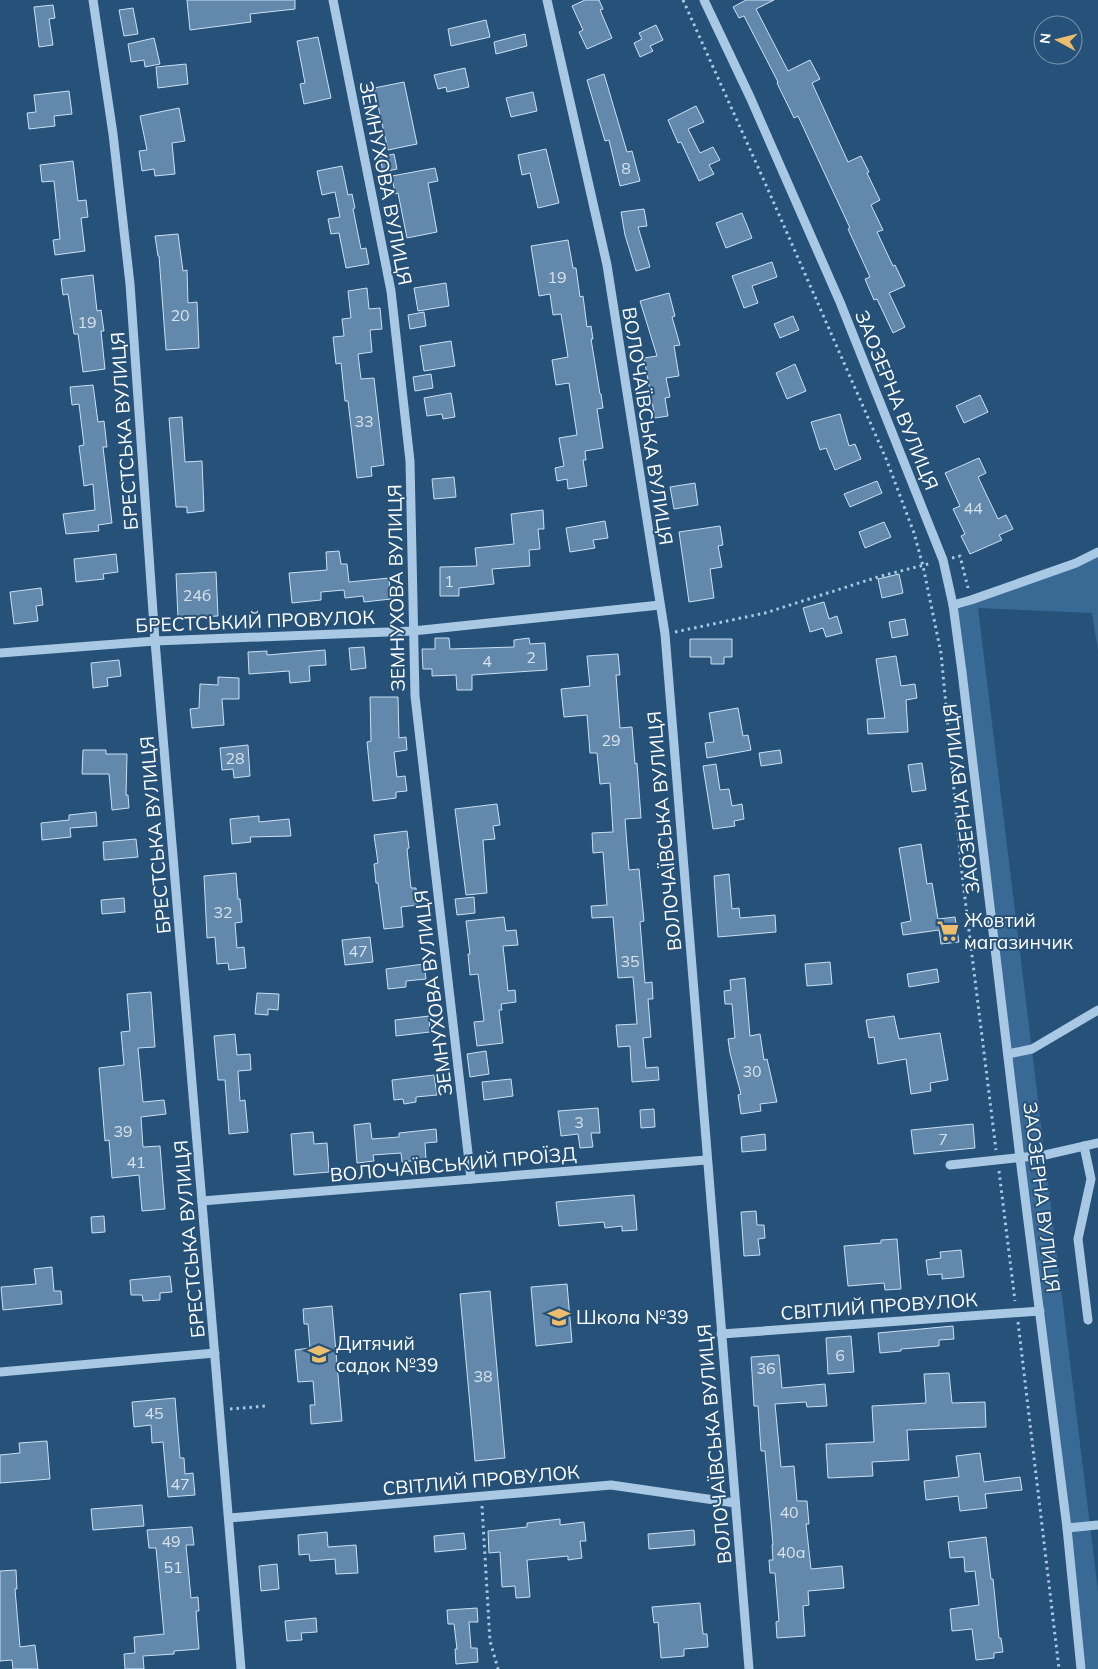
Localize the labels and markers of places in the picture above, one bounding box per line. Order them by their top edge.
place label: Жовтий магазинчик [964,908,1074,954]
supermarket icon: Жовтий магазинчик [935,918,961,944]
school or university icon: Школа №39 [546,1304,572,1330]
place label: Школа №39 [576,1305,689,1329]
place label: Дитячий садок №39 [336,1331,438,1377]
school or university icon: Дитячий садок №39 [306,1341,332,1367]

